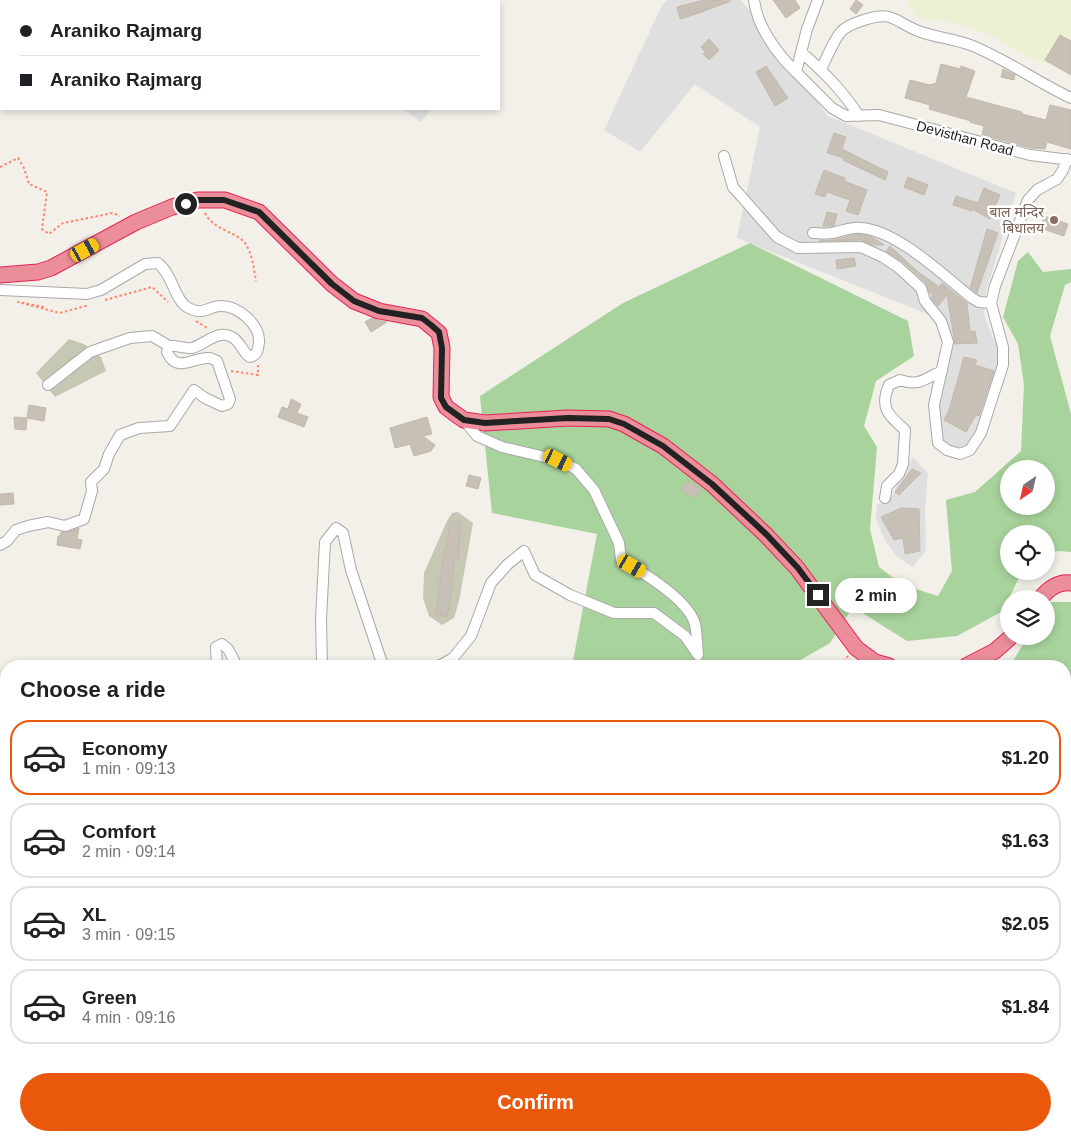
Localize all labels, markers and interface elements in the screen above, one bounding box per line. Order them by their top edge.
text: Araniko Rajmarg [50,20,202,41]
text: Araniko Rajmarg [50,69,202,90]
street label: Devisthan Road [915,117,1015,159]
route start [175,193,197,215]
place label: बाल मन्दिर बिधालय [990,204,1045,236]
marker: बाल मन्दिर बिधालय [1048,214,1060,226]
car [68,236,101,264]
car [541,447,574,473]
north arrow [1000,460,1055,515]
map controls [1000,460,1055,645]
button: locate [1000,525,1055,580]
car [615,552,648,580]
callout: 2 min [836,578,918,612]
route end [807,584,829,606]
text: 2 min [855,587,897,604]
button: layers [1000,590,1055,645]
text: Choose a ride [20,677,165,702]
icon: car [22,735,67,780]
text: Economy [82,738,168,759]
text: $1.20 [1001,747,1049,768]
text: 1 min · 09:13 [82,760,175,777]
icon: car [22,818,67,863]
text: Comfort [82,821,156,842]
text: $1.63 [1001,830,1049,851]
text: 2 min · 09:14 [82,843,175,860]
icon: car [22,901,67,946]
text: XL [82,904,106,925]
text: $2.05 [1001,913,1049,934]
text: 3 min · 09:15 [82,926,175,943]
icon: car [22,984,67,1029]
text: Green [82,987,137,1008]
text: $1.84 [1001,996,1049,1017]
text: 4 min · 09:16 [82,1009,175,1026]
button: Confirm [20,1073,1051,1131]

